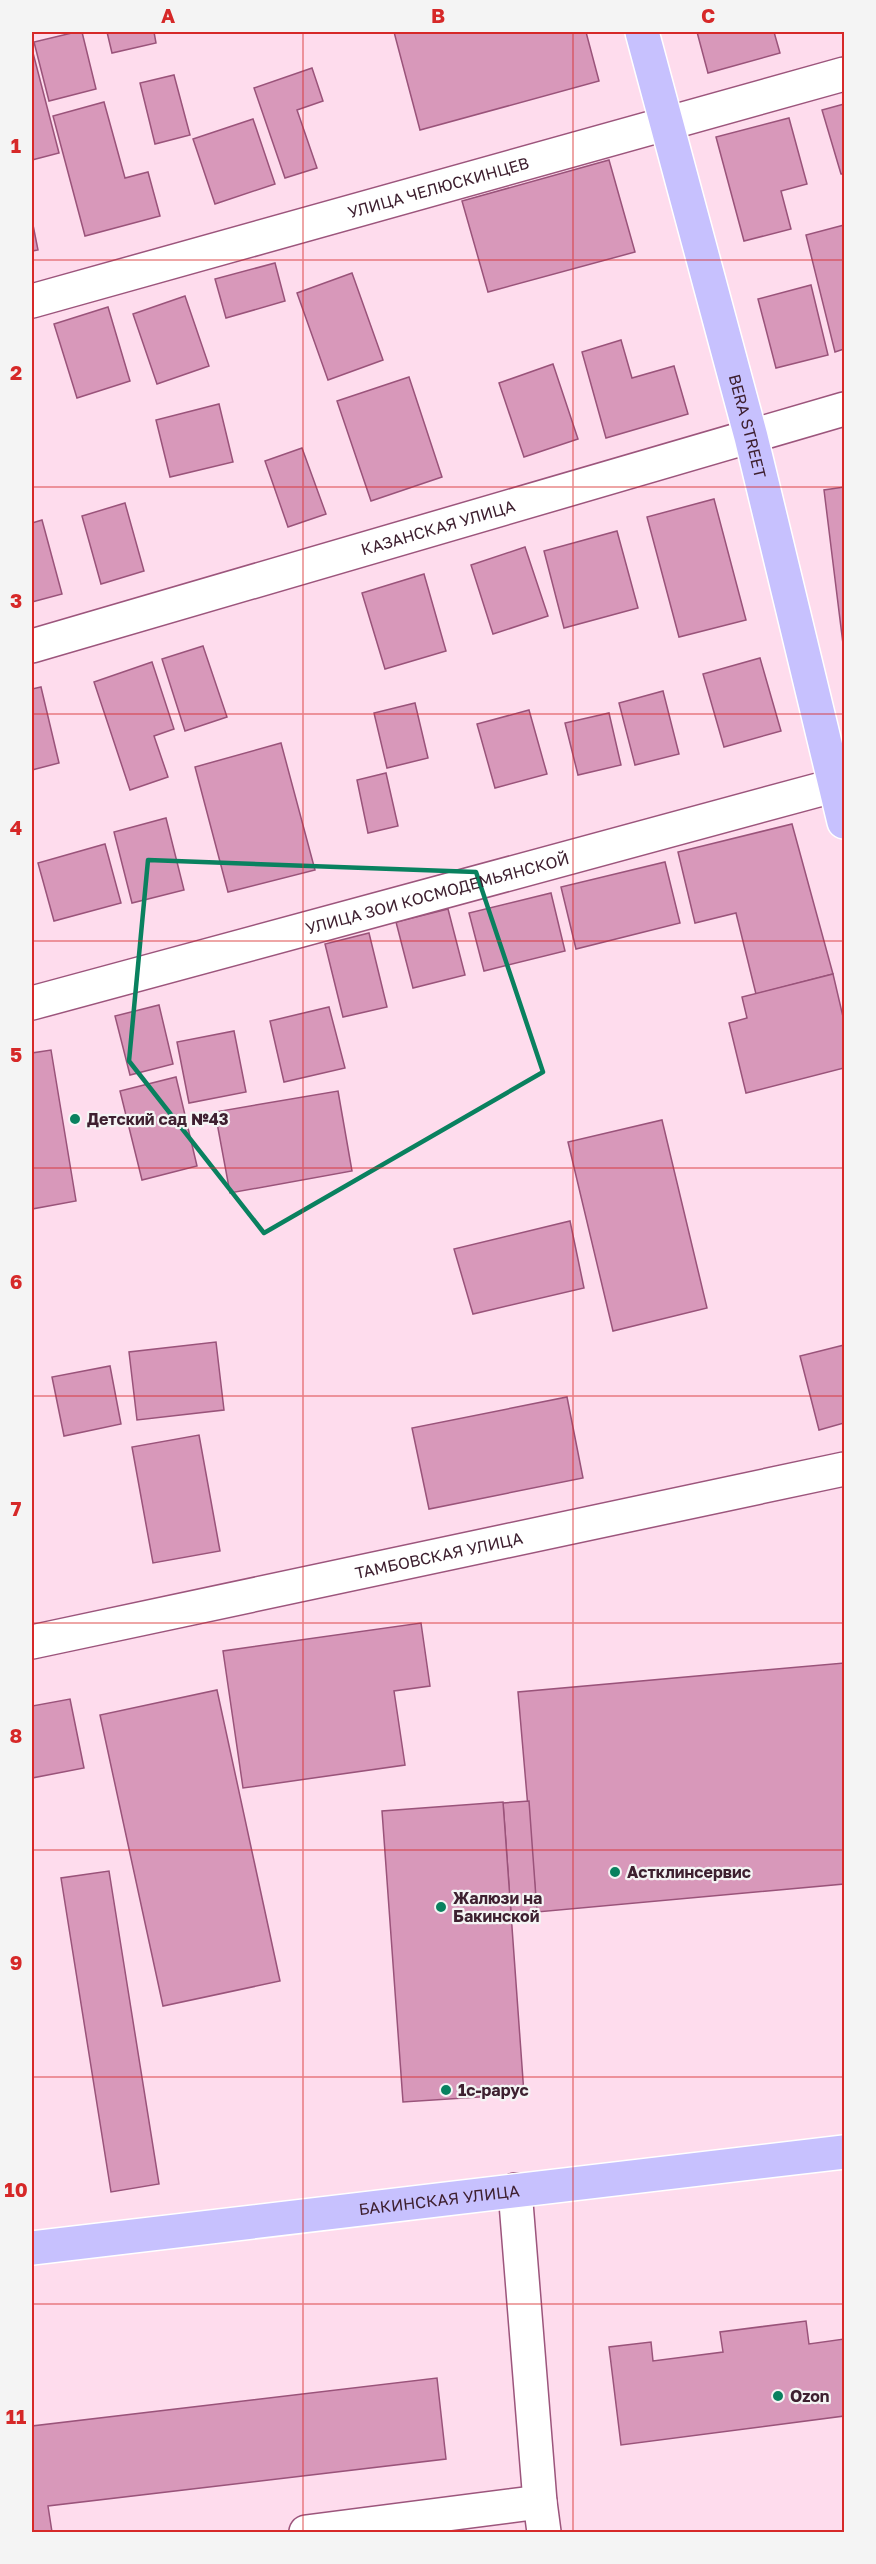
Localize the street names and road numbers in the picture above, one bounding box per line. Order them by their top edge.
street label: УЛИЦА ЧЕЛЮСКИНЦЕВ [346,153,531,222]
street label: BERA STREET [725,372,771,480]
street label: КАЗАНСКАЯ УЛИЦА [359,495,518,559]
street label: УЛИЦА ЗОИ КОСМОДЕМЬЯНСКОЙ [303,848,571,938]
street label: ТАМБОВСКАЯ УЛИЦА [353,1528,525,1583]
street label: БАКИНСКАЯ УЛИЦА [358,2180,521,2219]

